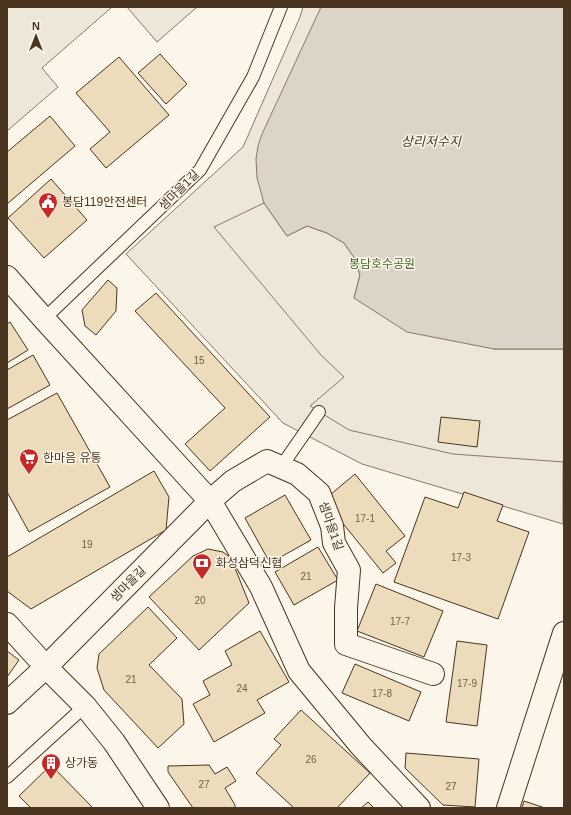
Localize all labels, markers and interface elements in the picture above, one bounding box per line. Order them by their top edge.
north arrow [16,16,56,56]
text: N [32,20,40,32]
water label: 상리저수지 [401,134,462,149]
street label: 샘마을1길 [156,167,202,213]
public building icon: 봉담119안전센터 [37,191,59,219]
place label: 봉담119안전센터 [62,195,147,209]
park label: 봉담호수공원 [349,257,415,271]
house number: 15 [193,355,205,366]
supermarket icon: 한마음 유통 [18,447,40,475]
place label: 한마음 유통 [43,451,102,465]
street label: 샘마을1길 [316,500,346,552]
house number: 17-1 [355,513,375,524]
house number: 19 [81,539,93,550]
bank icon: 화성삼덕신협 [191,552,213,580]
house number: 17-3 [451,552,471,563]
place label: 화성삼덕신협 [216,556,282,570]
street label: 샘마을길 [107,563,149,605]
house number: 21 [300,571,312,582]
house number: 20 [194,595,206,606]
house number: 17-7 [390,616,410,627]
house number: 21 [125,674,137,685]
house number: 17-9 [457,678,477,689]
house number: 24 [236,683,248,694]
house number: 17-8 [372,688,392,699]
building icon: 상가동 [40,752,62,780]
house number: 26 [305,754,317,765]
place label: 상가동 [65,756,98,770]
house number: 27 [198,779,210,790]
house number: 27 [445,781,457,792]

